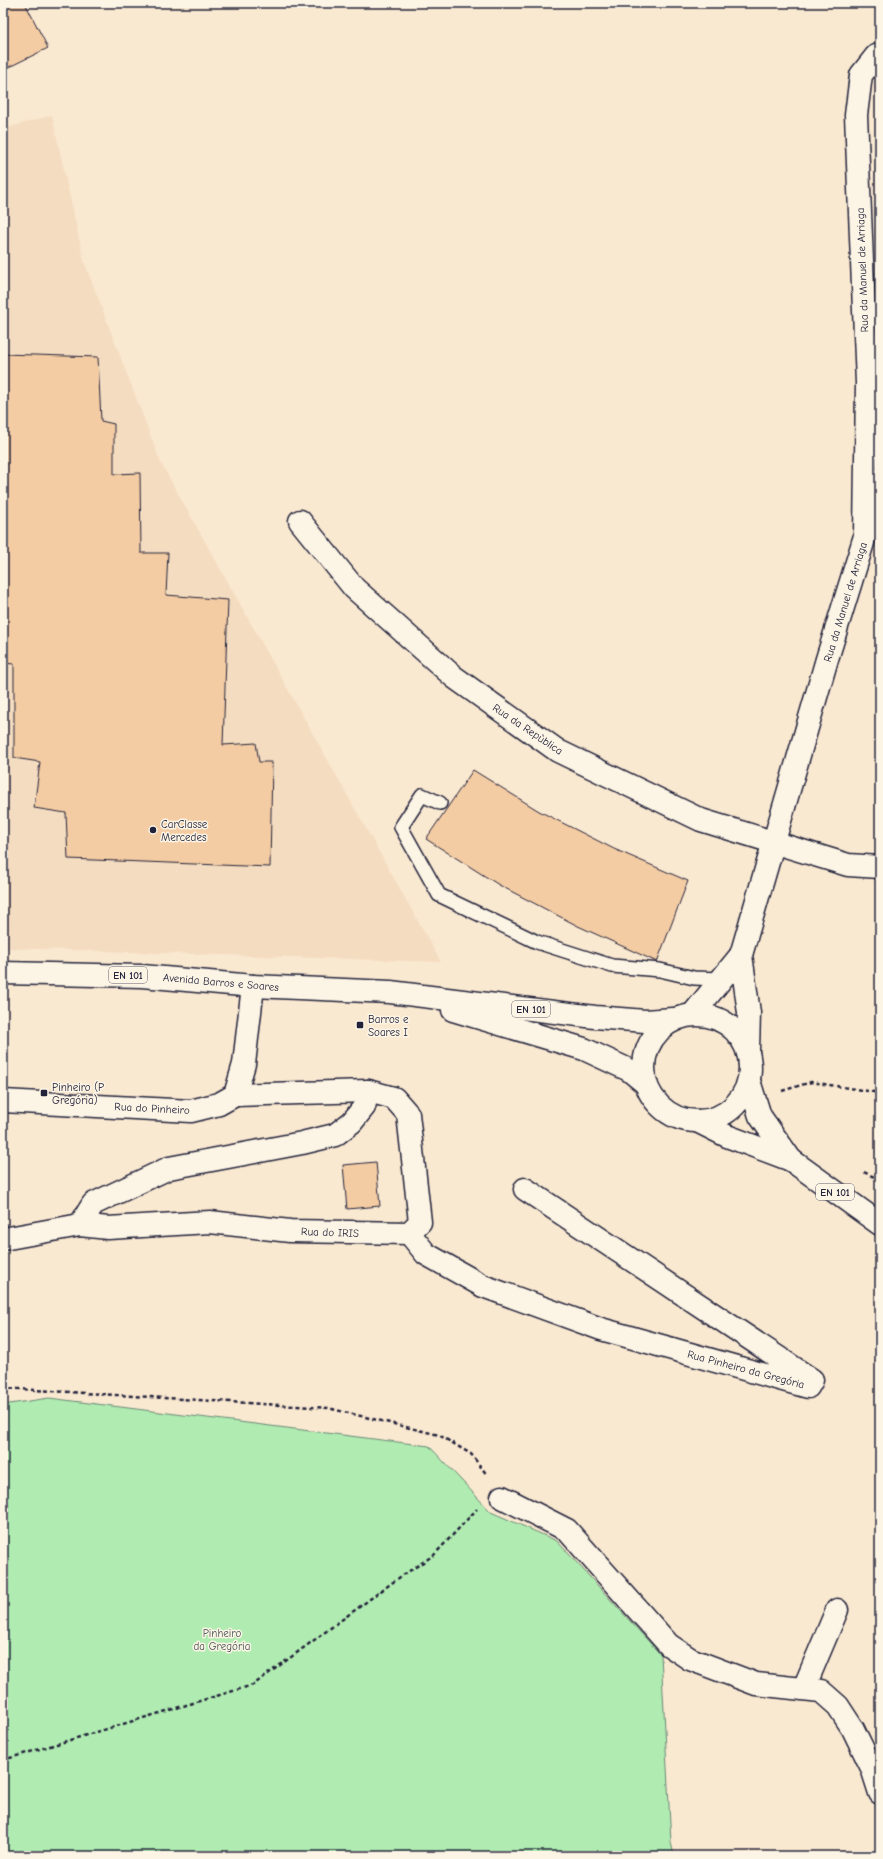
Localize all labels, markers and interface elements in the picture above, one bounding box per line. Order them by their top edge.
street label: Rua da Manuel de Arriaga [854,207,871,333]
street label: Rua da Manuel de Arriaga [821,541,870,664]
street label: Rua da Repùblica [490,701,565,758]
place label: CarClasse Mercedes [161,818,208,844]
marker: CarClasse Mercedes [148,825,158,835]
road number: EN 101 [109,967,147,983]
street label: Avenida Barros e Soares [163,971,280,994]
road number: EN 101 [512,1001,550,1017]
place label: Barros e Soares I [368,1013,409,1039]
marker: Barros e Soares I [355,1020,365,1030]
place label: Pinheiro (P Gregória) [52,1081,104,1107]
marker: Pinheiro (P Gregória) [39,1088,49,1098]
street label: Rua do Pinheiro [114,1100,190,1117]
road number: EN 101 [816,1184,854,1200]
street label: Rua do IRIS [301,1225,359,1240]
street label: Rua Pinheiro da Gregória [686,1348,806,1391]
park label: Pinheiro da Gregória [194,1627,250,1653]

